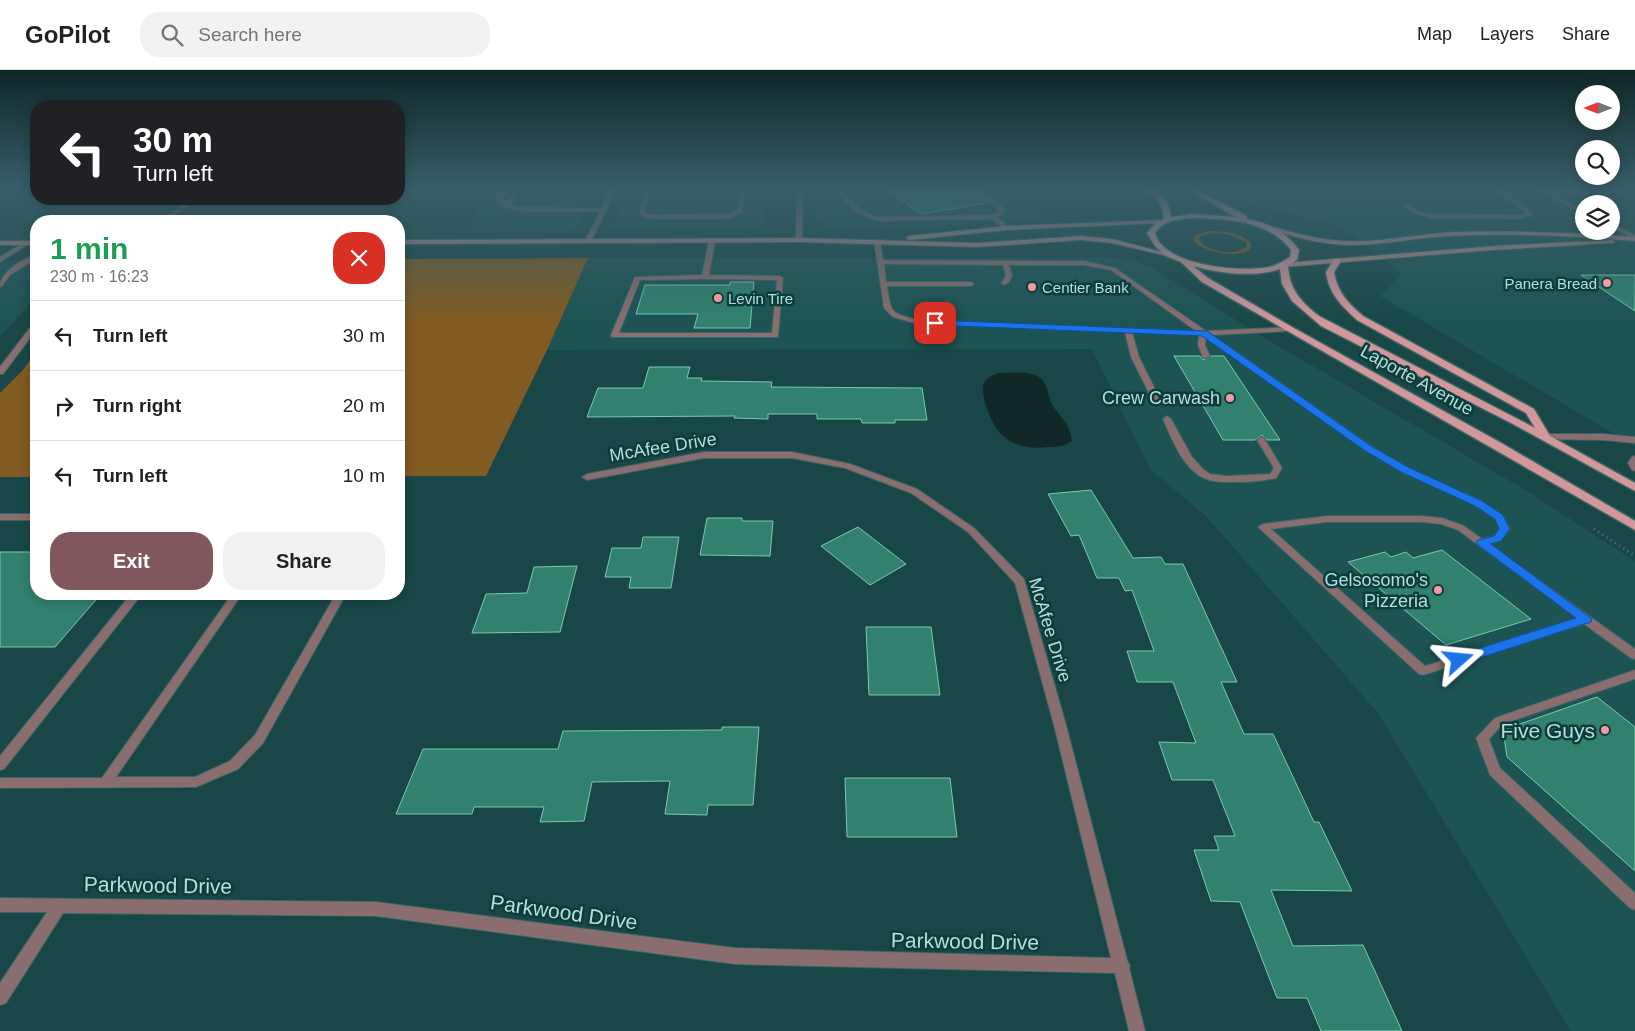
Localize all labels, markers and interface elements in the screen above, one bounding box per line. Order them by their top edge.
search box [140,12,490,57]
text: GoPilot [25,21,110,48]
icon: search [158,21,186,49]
text: Search here [198,24,302,45]
text: Map [1417,24,1452,44]
text: Layers [1480,24,1534,44]
text: Share [1562,24,1610,44]
north arrow [1575,85,1620,130]
map controls [1575,85,1620,240]
icon: left [50,120,115,185]
text: 30 m [133,120,213,159]
button: search [1575,140,1620,185]
text: Turn left [133,161,213,186]
button: layers [1575,195,1620,240]
text: 1 min [50,232,128,265]
button: close [333,232,385,284]
text: 230 m · 16:23 [50,268,149,285]
place label: Panera Bread [1504,275,1597,292]
marker: Panera Bread [1601,277,1613,289]
place label: Centier Bank [1042,279,1129,296]
marker: Centier Bank [1026,281,1038,293]
place label: Levin Tire [728,290,793,307]
marker: Levin Tire [712,292,724,304]
pin [914,302,956,344]
icon: arrive [921,309,949,337]
icon: left [50,322,78,350]
text: Turn left [93,325,168,346]
text: 30 m [343,325,385,346]
street label: Laporte Avenue [1357,341,1477,419]
place label: Crew Carwash [1102,388,1220,408]
icon: right [50,392,78,420]
marker: Crew Carwash [1224,392,1236,404]
text: Turn right [93,395,181,416]
text: 20 m [343,395,385,416]
street label: McAfee Drive [608,429,718,465]
icon: left [50,462,78,490]
text: Turn left [93,465,168,486]
text: 10 m [343,465,385,486]
button: Exit [50,532,213,590]
button: Share [223,532,385,590]
place label: Gelsosomo's Pizzeria [1325,570,1429,611]
street label: McAfee Drive [1025,575,1075,685]
marker: Gelsosomo's Pizzeria [1432,584,1444,596]
position arrow [1432,633,1484,685]
place label: Five Guys [1500,719,1595,742]
marker: Five Guys [1599,724,1611,736]
street label: Parkwood Drive [84,872,232,898]
street label: Parkwood Drive [489,890,639,934]
street label: Parkwood Drive [891,928,1039,954]

